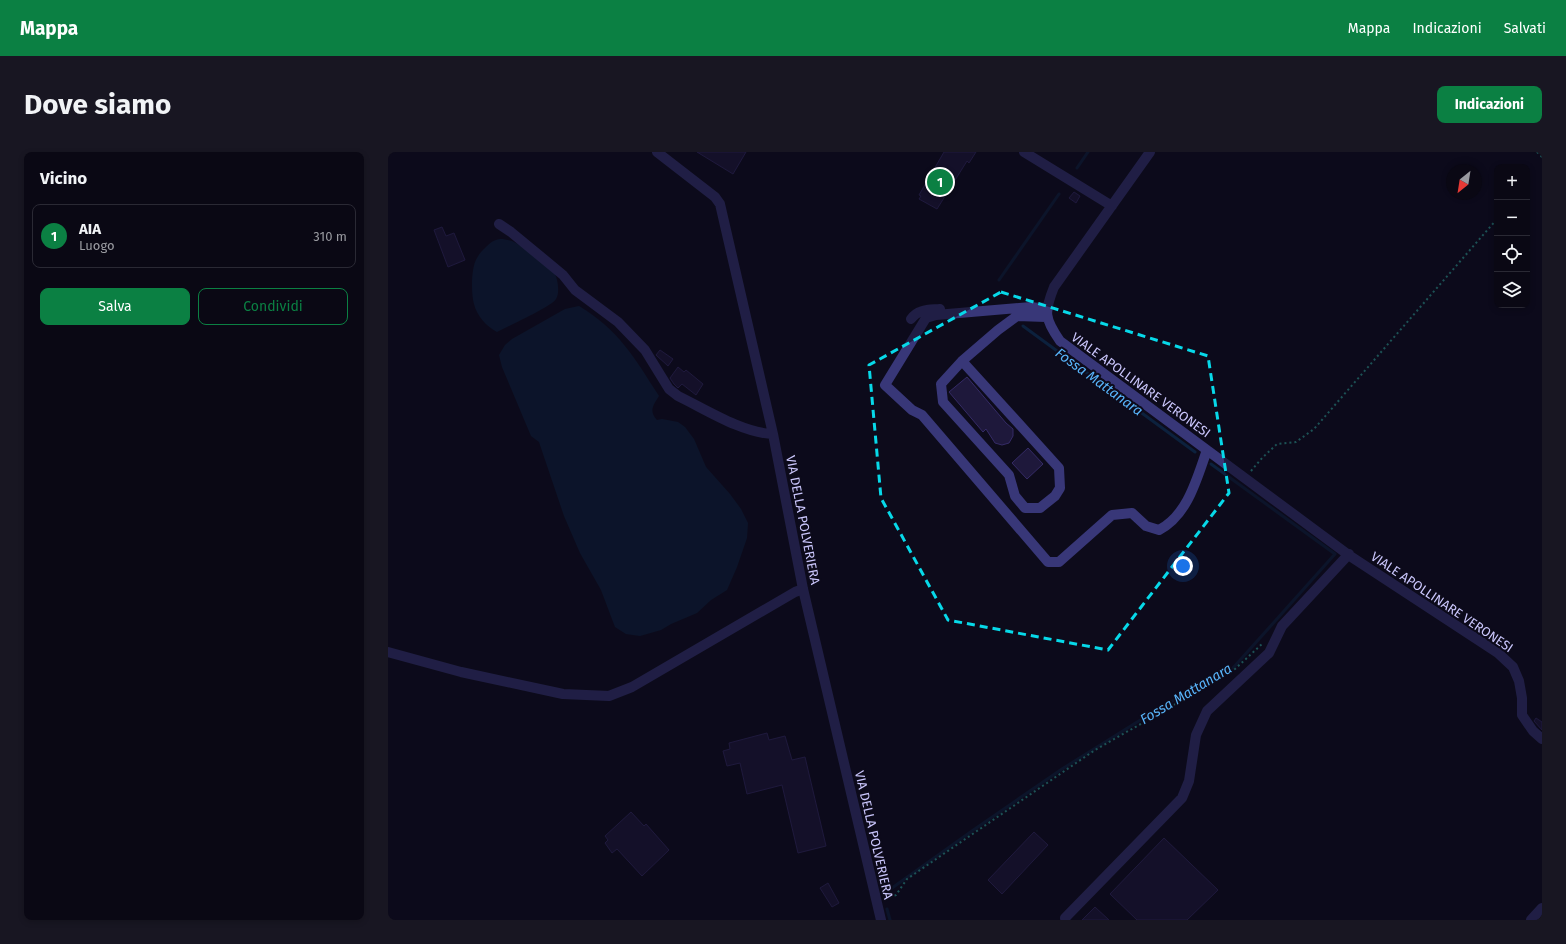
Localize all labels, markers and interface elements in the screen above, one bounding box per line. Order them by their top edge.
text: Mappa [20,17,78,40]
text: Mappa [1348,20,1390,37]
text: Indicazioni [1412,20,1482,37]
text: Salvati [1504,20,1546,37]
button: Indicazioni [1437,86,1542,123]
text: Dove siamo [24,88,171,121]
north arrow [1446,164,1482,200]
map controls [1494,164,1530,308]
button: + [1494,164,1530,200]
pin: 1 [927,167,953,197]
text: Vicino [40,168,87,189]
button: − [1494,200,1530,236]
text: AIA [79,220,101,238]
text: 1 [51,229,57,244]
text: 310 m [313,229,347,244]
button: locate [1494,236,1530,272]
text: Luogo [79,238,115,253]
button: layers [1494,272,1530,308]
button: Salva [40,288,190,325]
button: Condividi [198,288,348,325]
street label: VIALE APOLLINARE VERONESI [1069,329,1213,441]
water label: Fossa Mattanara [1052,345,1146,419]
street label: VIA DELLA POLVERIERA [783,454,823,586]
street label: VIALE APOLLINARE VERONESI [1368,549,1516,655]
your location [1173,556,1193,576]
water label: Fossa Mattanara [1137,660,1235,728]
street label: VIA DELLA POLVERIERA [852,769,896,901]

